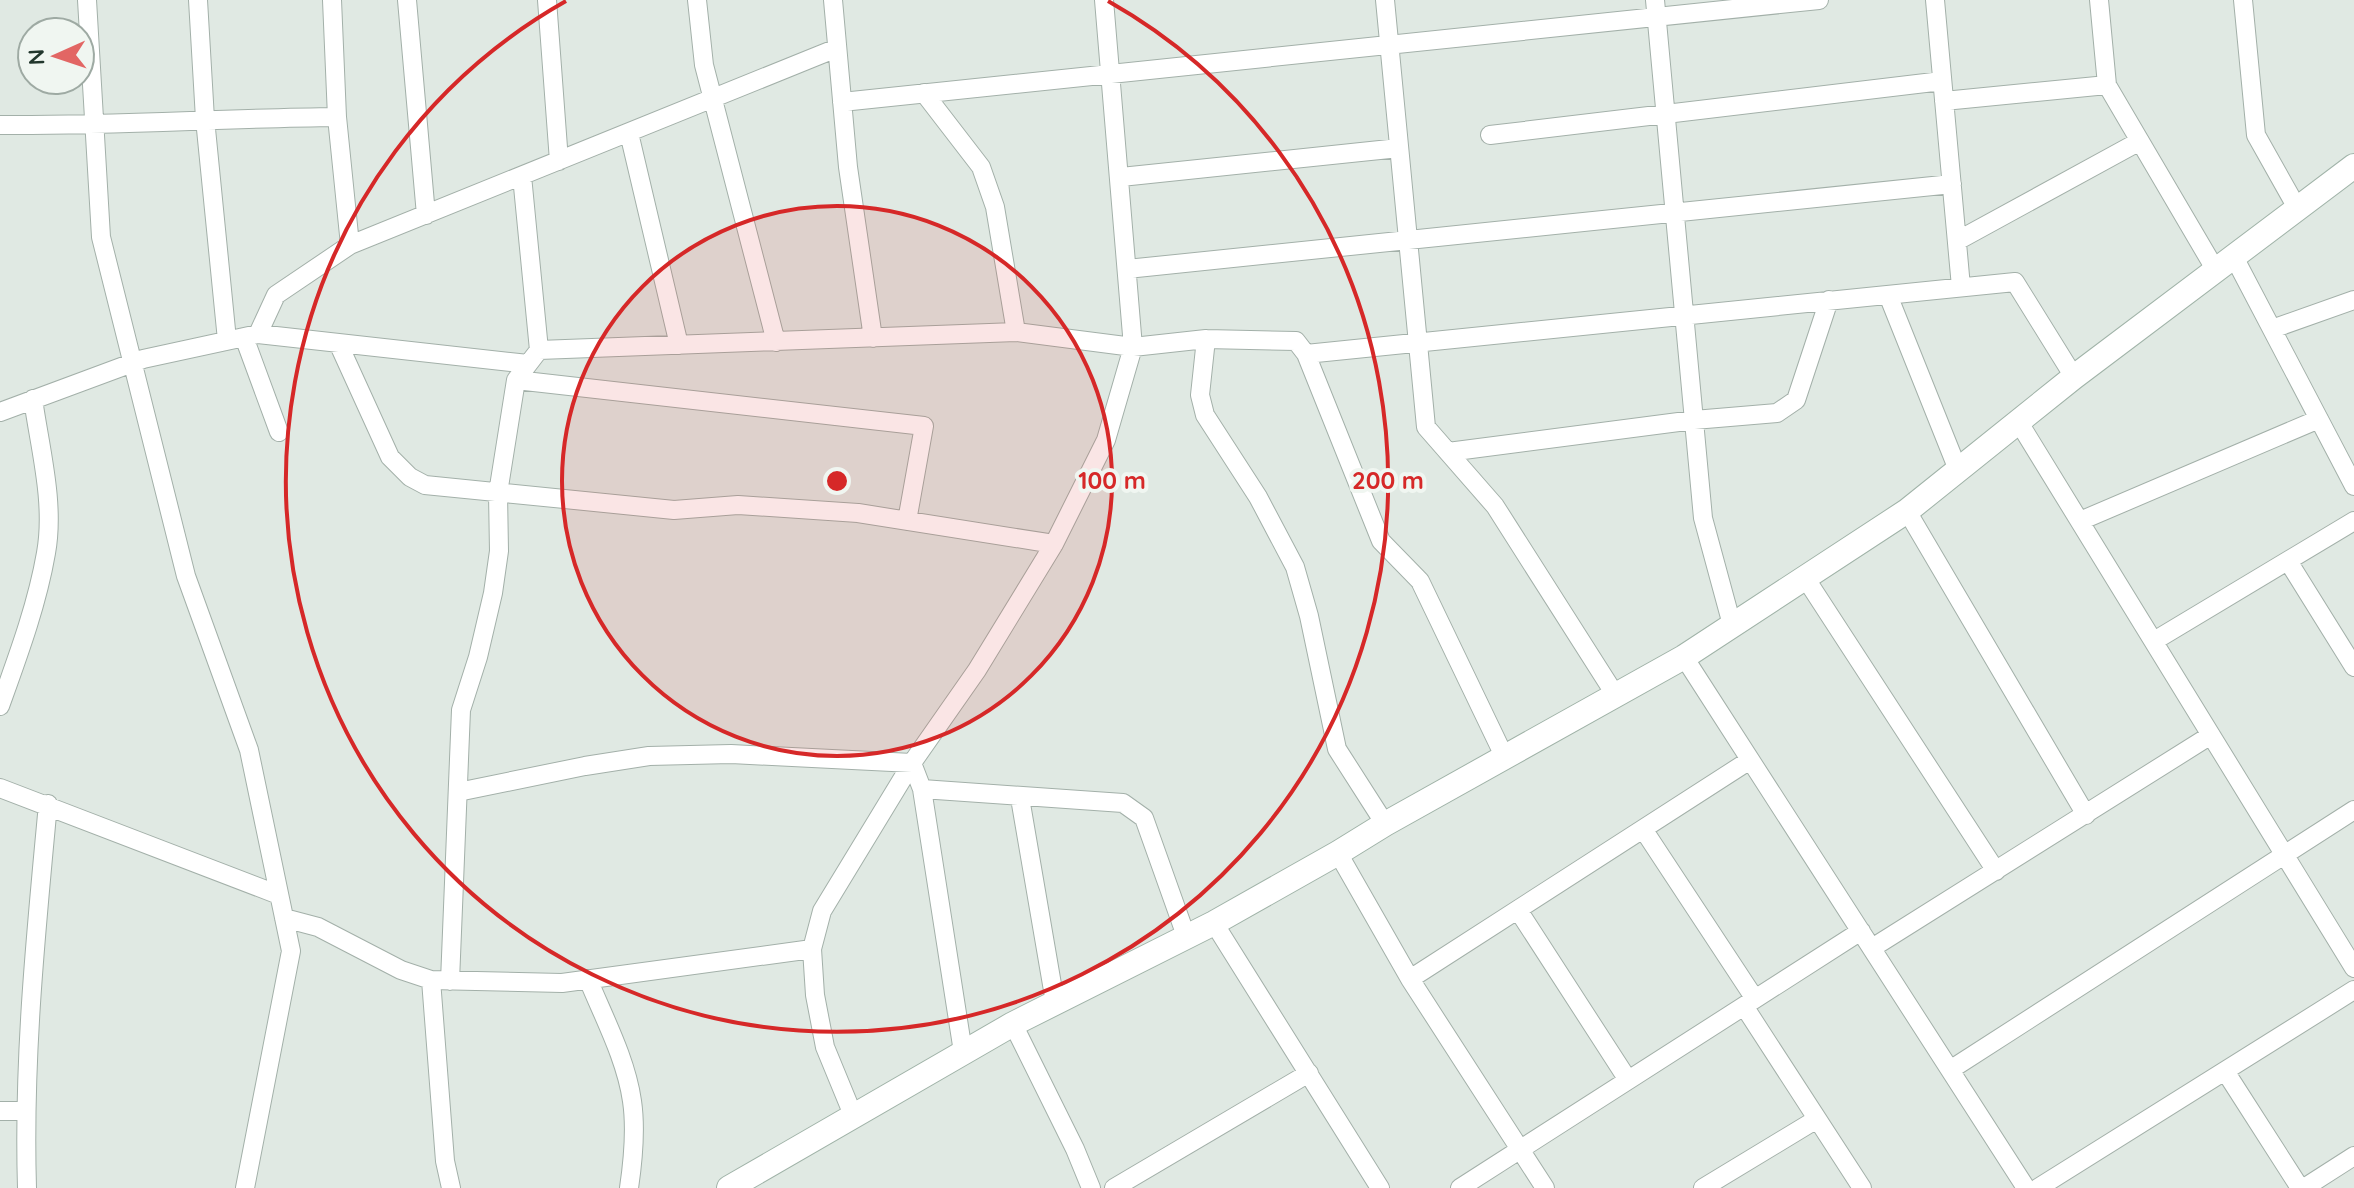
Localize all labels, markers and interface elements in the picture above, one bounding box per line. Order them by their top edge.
north arrow [16,16,96,96]
text: N [22,48,50,66]
text: 100 m [1078,465,1146,495]
text: 200 m [1352,465,1424,495]
centre of rings [823,467,851,495]

